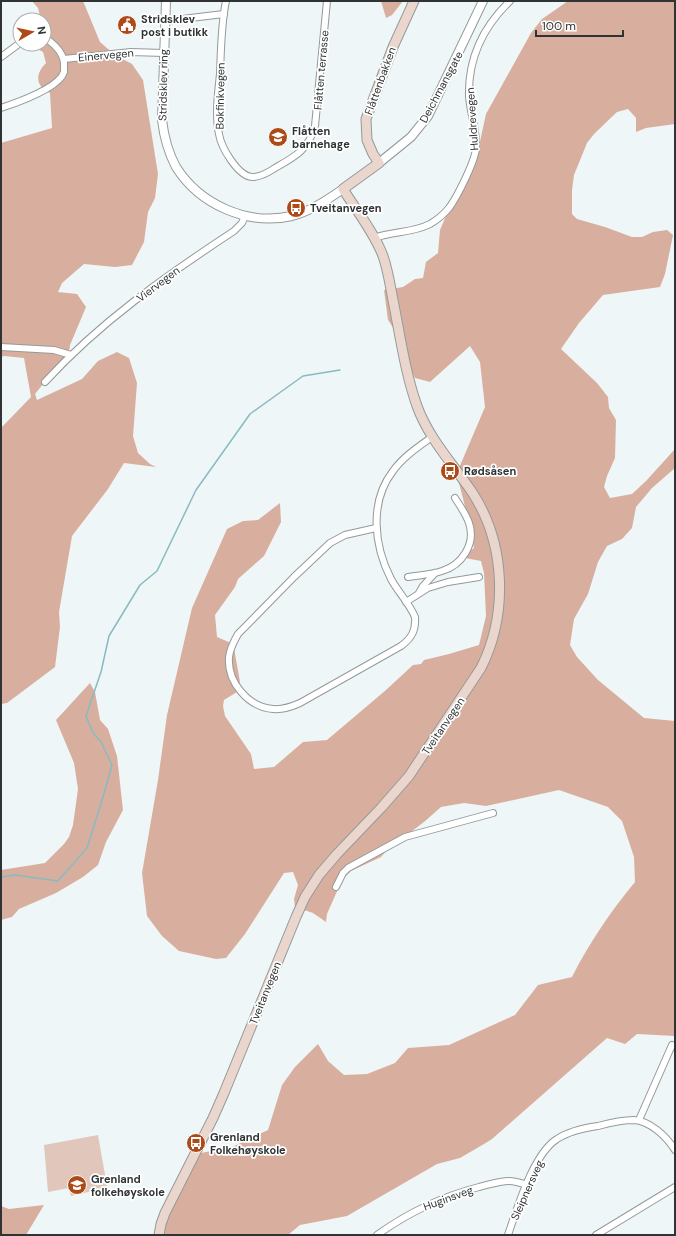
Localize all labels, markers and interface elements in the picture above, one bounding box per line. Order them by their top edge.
north arrow [12,12,52,52]
place label: Stridsklev post i butikk [141,12,209,39]
scale bar [536,12,623,38]
public building icon: Stridsklev post i butikk [116,14,138,36]
text: 100 m [542,18,576,34]
text: N [34,25,49,35]
street label: Flåtten terrasse [311,30,331,110]
street label: Flåttenbakken [361,45,399,117]
street label: Einervegen [78,46,134,64]
street label: Stridsklev ring [155,49,171,121]
street label: Deichmansgate [416,49,466,125]
street label: Bokfinkvegen [212,62,228,130]
street label: Huldrevegen [463,87,481,151]
place label: Flåtten barnehage [292,124,350,151]
school or university icon: Flåtten barnehage [267,126,289,148]
bus stop icon: Tveitanvegen [285,197,307,219]
place label: Tveitanvegen [310,201,382,215]
street label: Viervegen [134,263,182,305]
bus stop icon: Rødsåsen [439,460,461,482]
place label: Rødsåsen [464,464,516,478]
street label: Tveitanvegen [419,694,467,758]
street label: Tveitanvegen [246,959,284,1027]
place label: Grenland Folkehøyskole [210,1130,286,1157]
bus stop icon: Grenland Folkehøyskole [185,1132,207,1154]
street label: Sleipnersveg [508,1158,546,1222]
place label: Grenland folkehøyskole [91,1172,165,1199]
school or university icon: Grenland folkehøyskole [66,1174,88,1196]
street label: Huginsveg [421,1183,475,1213]

